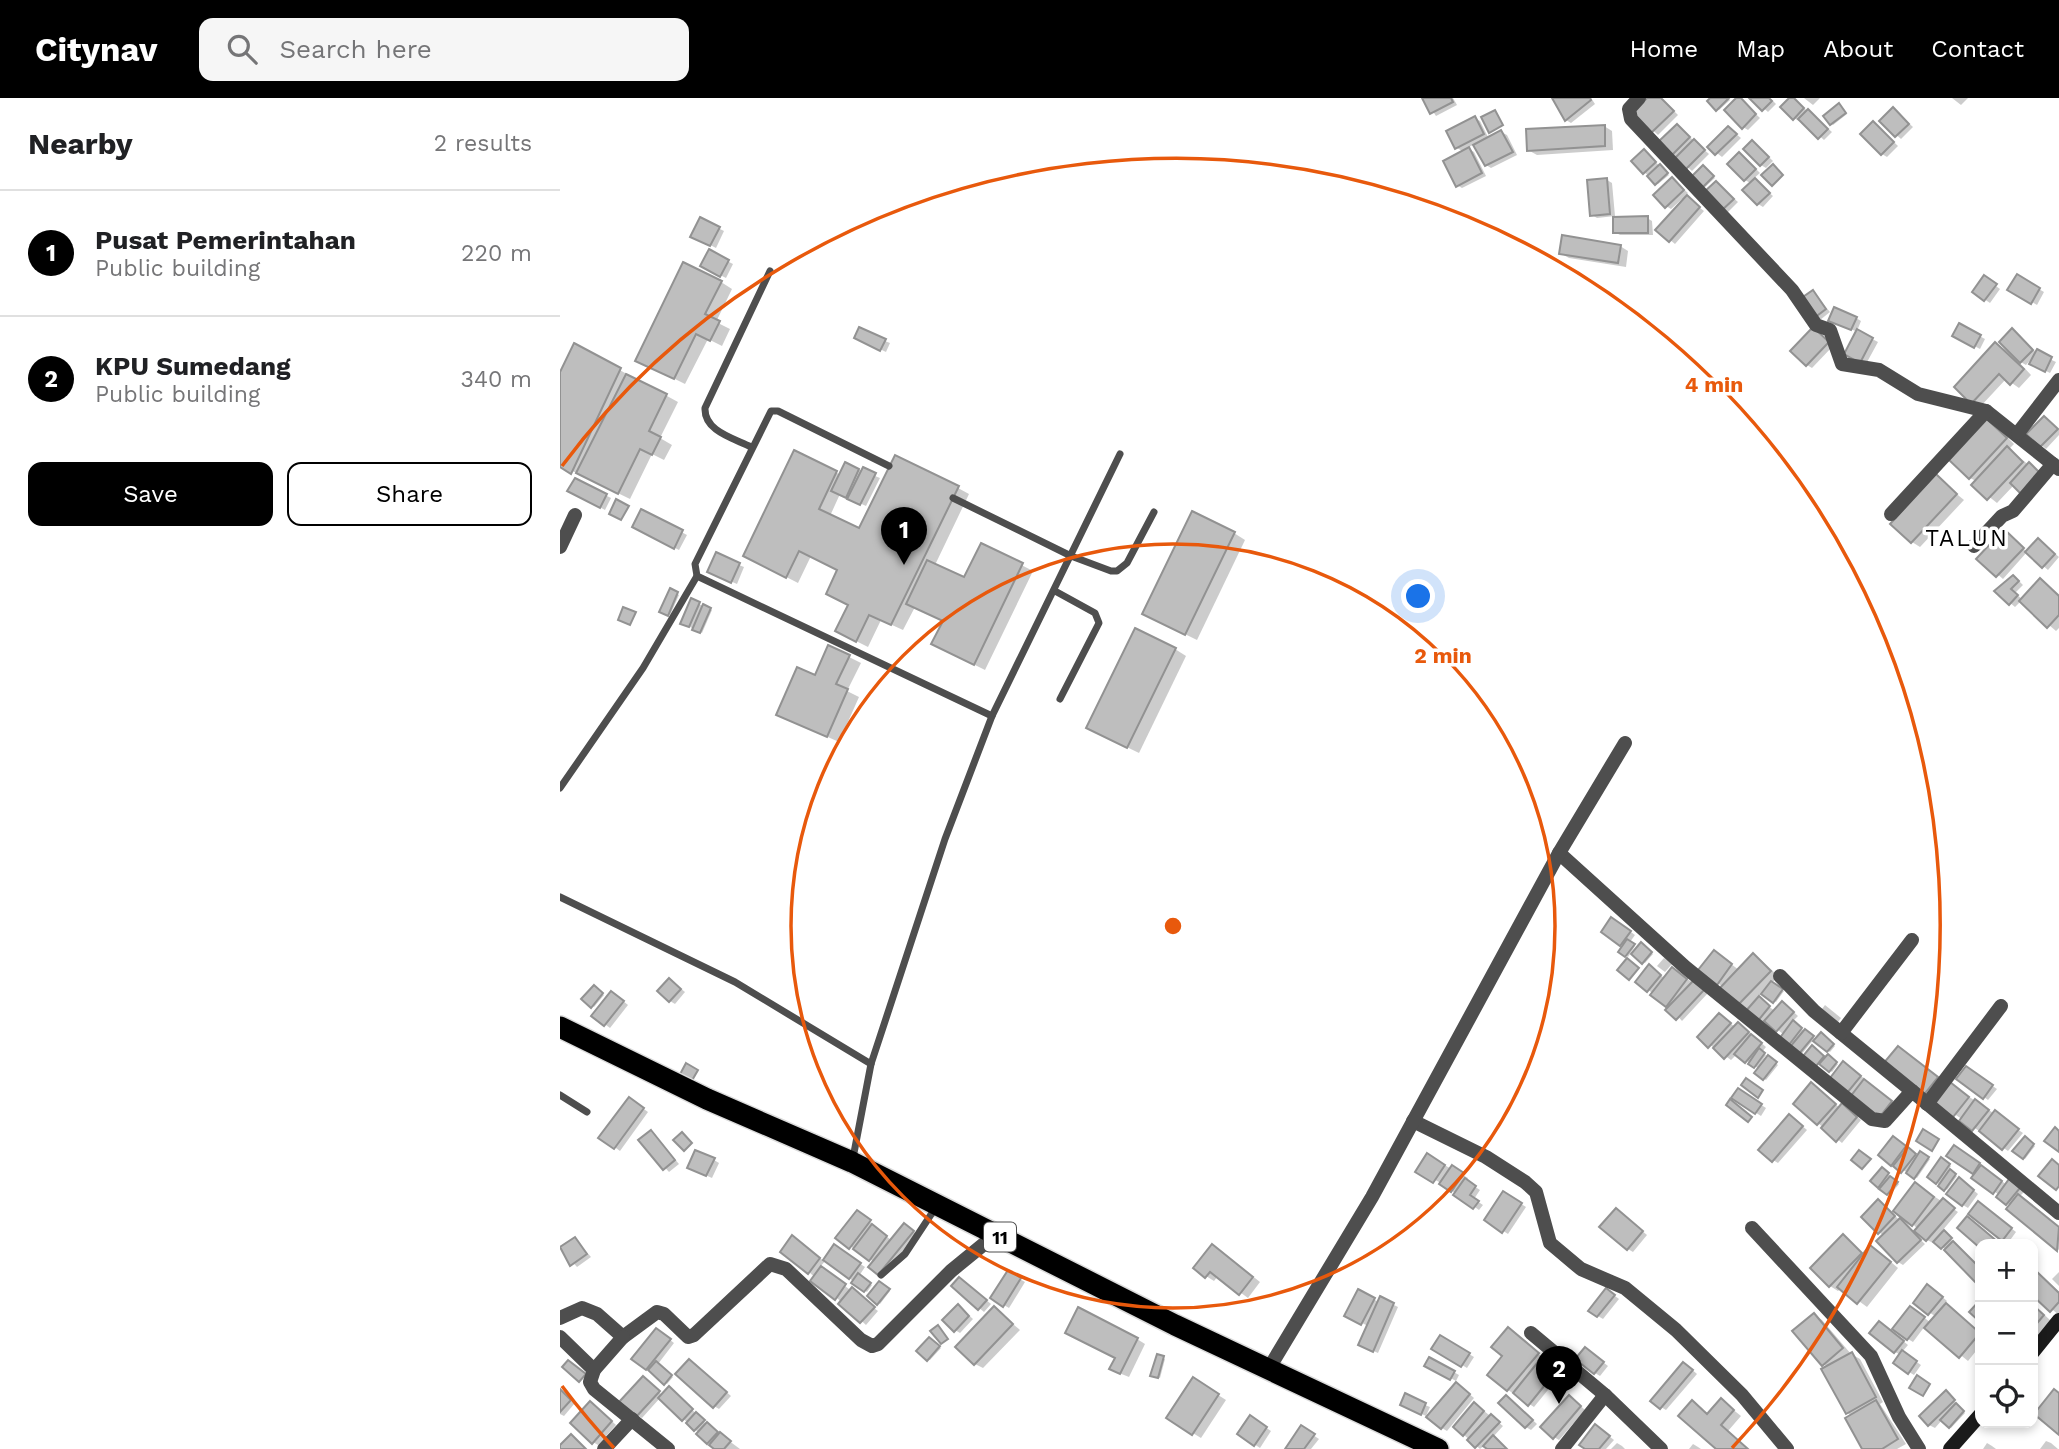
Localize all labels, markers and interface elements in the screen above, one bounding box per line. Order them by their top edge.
search box [199,18,689,81]
text: Citynav [35,30,157,69]
icon: search [223,30,261,68]
text: Search here [279,34,432,64]
text: Home [1630,35,1698,63]
text: Map [1736,35,1785,63]
text: About [1823,35,1893,63]
text: Contact [1931,35,2024,63]
text: Nearby [28,126,133,161]
text: 2 results [434,130,532,157]
text: Pusat Pemerintahan [95,225,356,255]
text: 1 [46,240,56,267]
text: 220 m [461,240,532,267]
text: Public building [95,255,260,282]
text: KPU Sumedang [95,351,291,381]
text: 2 [44,366,58,393]
text: 340 m [460,366,532,393]
text: 4 min [1685,372,1743,397]
text: Public building [95,381,260,408]
button: Save [28,462,273,526]
button: Share [287,462,532,526]
pin: 1 [881,507,927,565]
district label: TALUN [1925,525,2009,552]
your location [1401,579,1435,613]
text: 2 min [1414,643,1472,668]
centre of rings [1161,914,1185,938]
road number: 11 [984,1222,1016,1252]
map controls [1975,1239,2038,1428]
button: + [1975,1239,2038,1302]
button: − [1975,1302,2038,1365]
pin: 2 [1536,1346,1582,1404]
button: locate [1975,1365,2038,1428]

